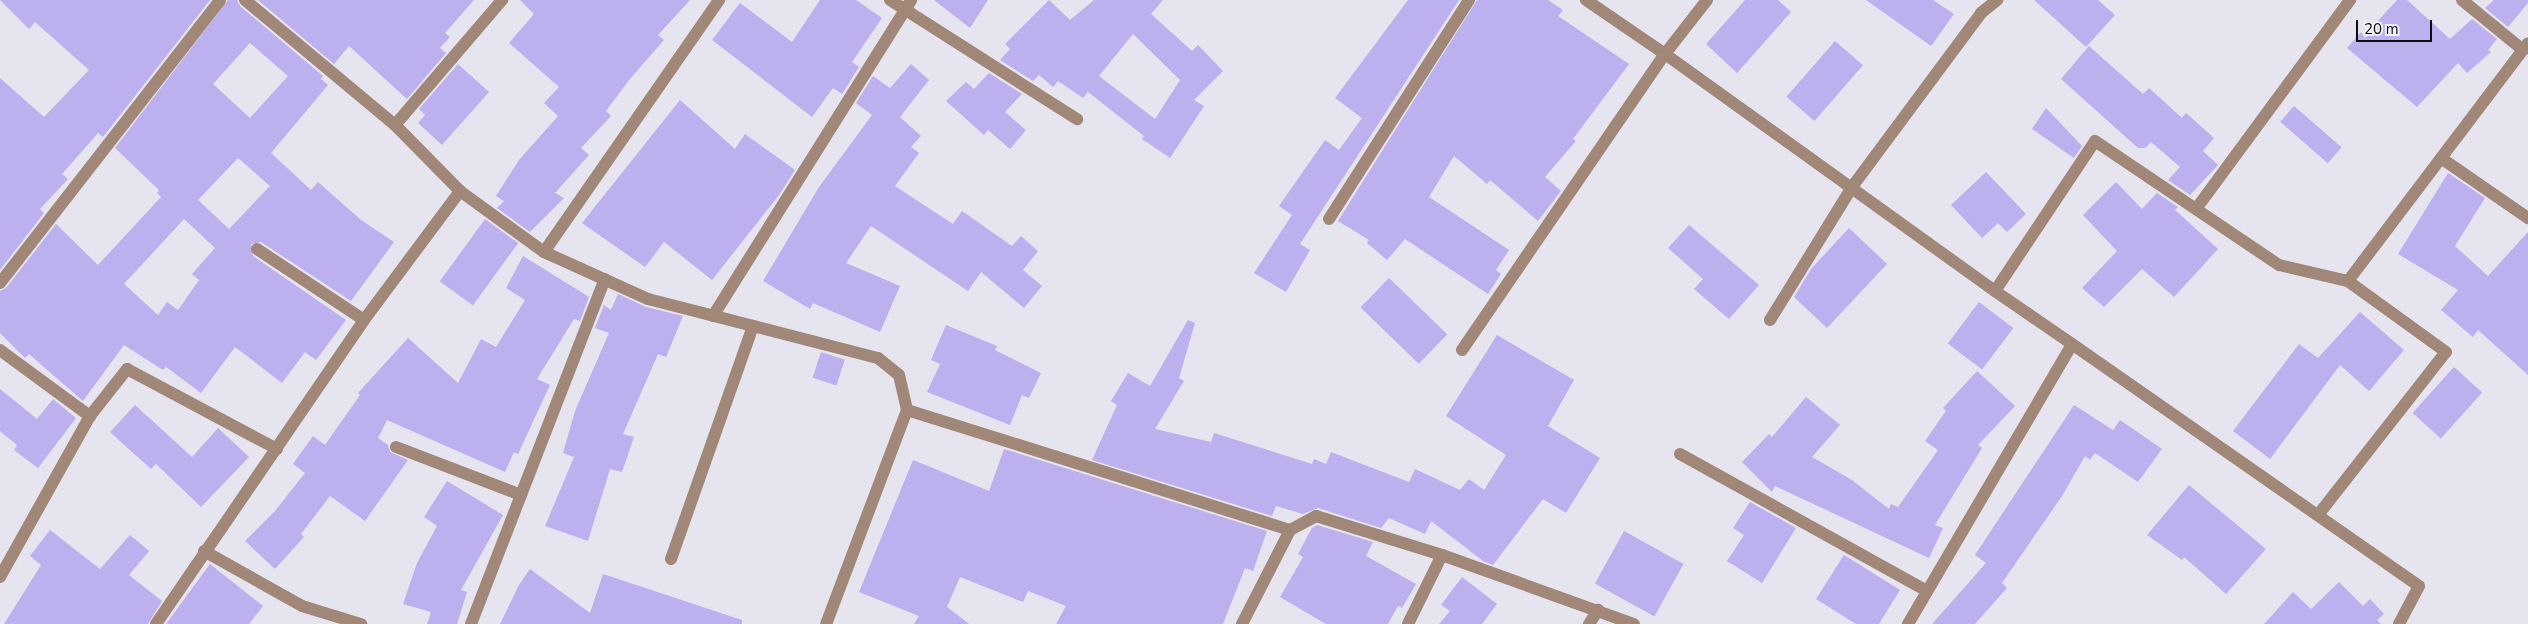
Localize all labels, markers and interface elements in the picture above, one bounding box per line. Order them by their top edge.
scale bar [2358,10,2434,42]
text: 20 m [2364,19,2399,39]

